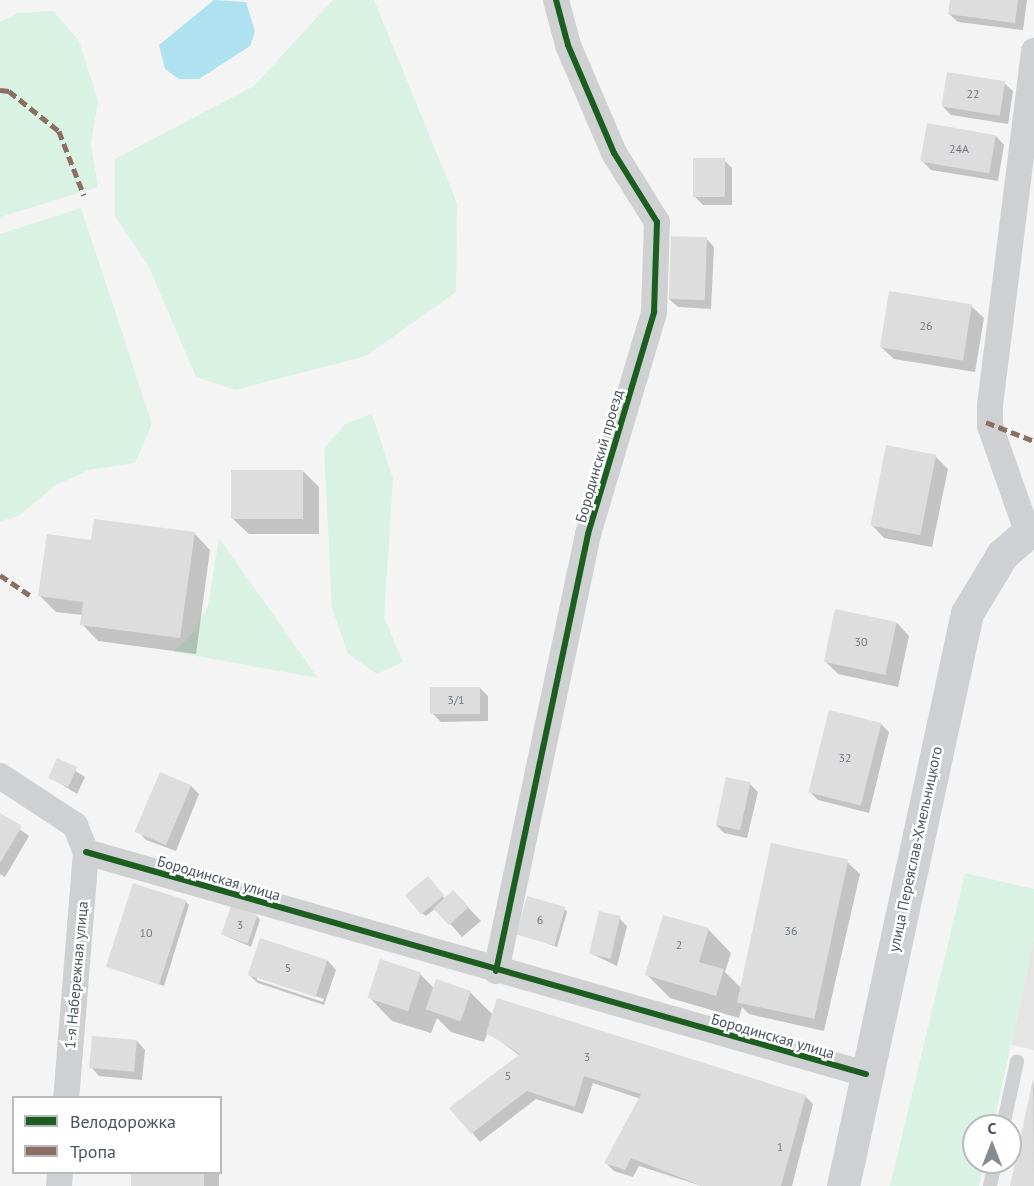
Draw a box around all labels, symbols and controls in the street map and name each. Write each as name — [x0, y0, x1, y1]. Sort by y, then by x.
house number: 22 — [966, 87, 980, 101]
house number: 24А — [949, 142, 969, 156]
house number: 26 — [919, 319, 933, 333]
street label: Бородинский проезд — [571, 387, 627, 525]
house number: 30 — [854, 635, 868, 649]
house number: 3/1 — [447, 693, 465, 707]
street label: улица Переяслав-Хмельницкого — [884, 745, 946, 953]
house number: 32 — [838, 751, 852, 765]
street label: Бородинская улица — [155, 852, 283, 904]
street label: 1-я Набережная улица — [61, 900, 91, 1050]
house number: 6 — [537, 913, 543, 927]
house number: 3 — [237, 918, 243, 932]
house number: 36 — [784, 924, 798, 938]
house number: 10 — [139, 926, 153, 940]
house number: 2 — [676, 938, 682, 952]
house number: 5 — [285, 961, 291, 975]
street label: Бородинская улица — [709, 1010, 837, 1062]
house number: 3 — [584, 1050, 590, 1064]
house number: 5 — [505, 1069, 511, 1083]
legend — [12, 1096, 222, 1174]
text: Велодорожка — [70, 1110, 176, 1133]
north arrow — [962, 1114, 1022, 1174]
text: С — [988, 1118, 996, 1138]
text: Тропа — [70, 1140, 116, 1163]
house number: 1 — [777, 1140, 783, 1154]

